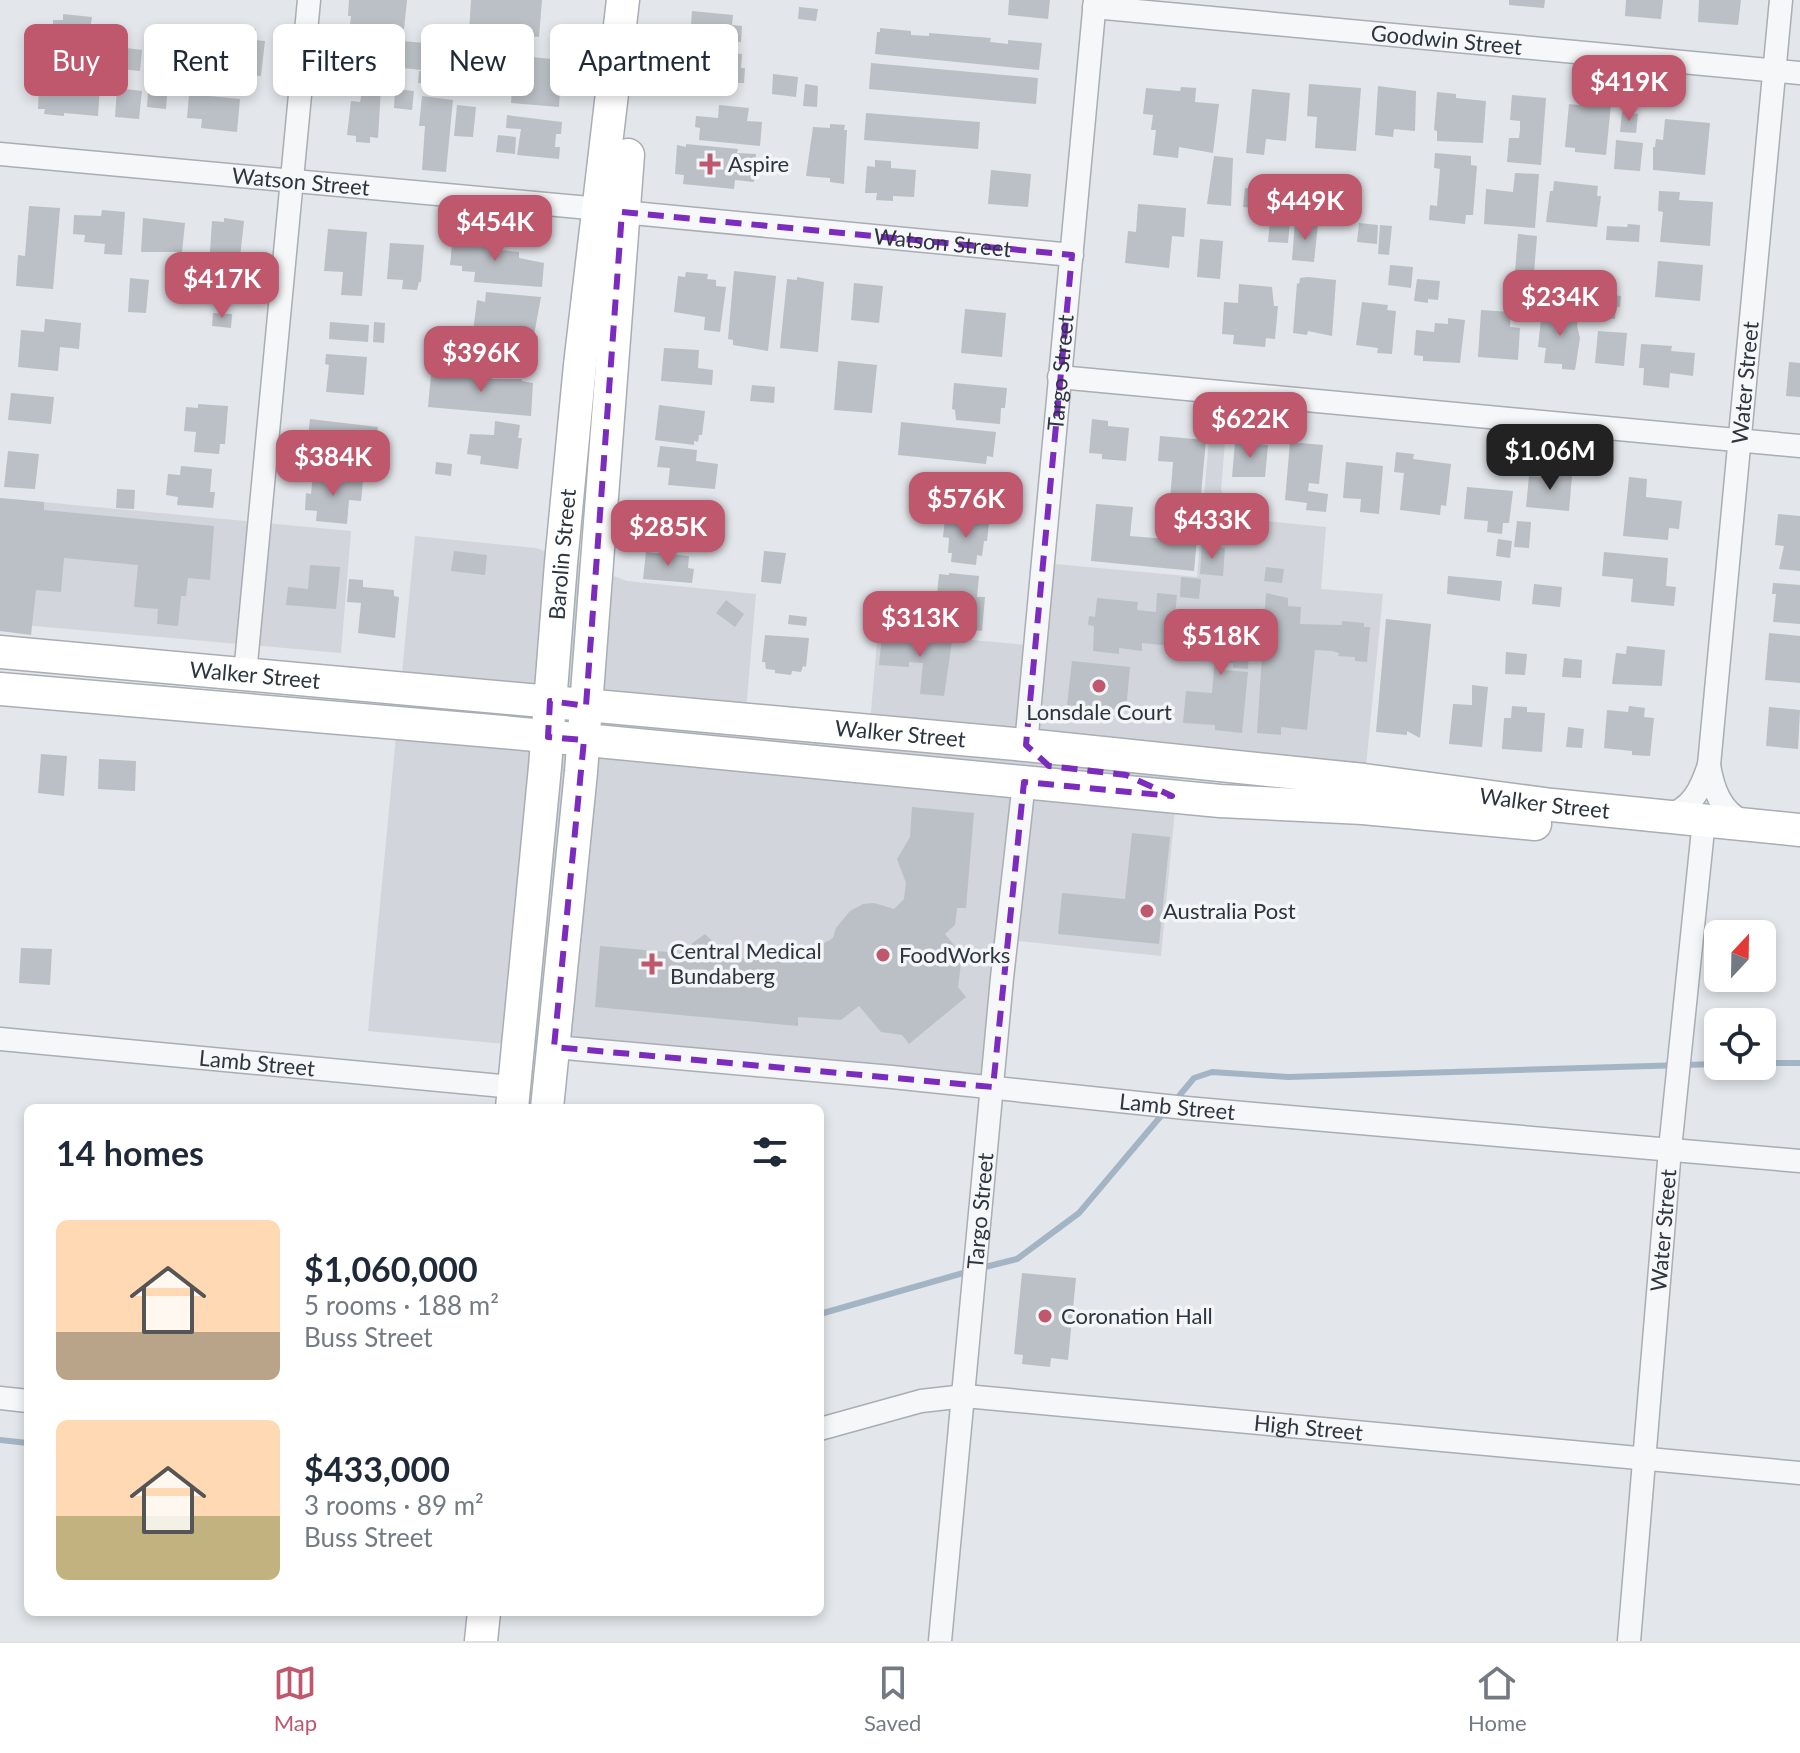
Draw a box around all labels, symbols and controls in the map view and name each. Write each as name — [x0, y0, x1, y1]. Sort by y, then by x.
street label: Goodwin Street — [1370, 19, 1523, 60]
chip: Buy — [24, 24, 128, 96]
chip: Rent — [144, 24, 257, 96]
chip: Filters — [273, 24, 405, 96]
chip: New — [421, 24, 534, 96]
chip: Apartment — [550, 24, 738, 96]
pin: $419K — [1573, 55, 1685, 123]
text: $419K — [1590, 65, 1668, 97]
place label: Aspire — [728, 150, 789, 177]
marker: Aspire — [699, 153, 721, 175]
street label: Watson Street — [231, 161, 371, 201]
pin: $449K — [1249, 174, 1361, 242]
text: $449K — [1266, 184, 1344, 216]
pin: $454K — [439, 195, 551, 263]
text: $454K — [456, 205, 534, 237]
street label: Watson Street — [873, 222, 1013, 262]
pin: $417K — [166, 252, 278, 320]
text: $417K — [183, 262, 261, 294]
pin: $234K — [1504, 270, 1616, 338]
text: $234K — [1521, 280, 1599, 312]
street label: Targo Street — [1041, 313, 1079, 432]
street label: Water Street — [1725, 320, 1764, 445]
pin: $396K — [425, 326, 537, 394]
text: $396K — [442, 336, 520, 368]
pin: $622K — [1194, 392, 1306, 460]
text: $622K — [1211, 402, 1289, 434]
pin: $1.06M — [1485, 424, 1615, 492]
pin: $384K — [277, 430, 389, 498]
text: $1.06M — [1504, 434, 1596, 466]
text: $384K — [294, 440, 372, 472]
pin: $576K — [910, 472, 1022, 540]
text: $576K — [927, 482, 1005, 514]
street label: Barolin Street — [543, 487, 581, 621]
pin: $433K — [1156, 493, 1268, 561]
pin: $285K — [612, 500, 724, 568]
text: $433K — [1173, 503, 1251, 535]
text: $285K — [629, 510, 707, 542]
pin: $313K — [864, 591, 976, 659]
text: $313K — [881, 601, 959, 633]
pin: $518K — [1165, 609, 1277, 677]
text: $518K — [1182, 619, 1260, 651]
street label: Walker Street — [189, 655, 322, 694]
marker: Lonsdale Court — [1090, 677, 1108, 695]
place label: Lonsdale Court — [1026, 698, 1172, 725]
street label: Walker Street — [834, 714, 967, 752]
street label: Walker Street — [1478, 781, 1611, 824]
place label: Australia Post — [1163, 897, 1296, 924]
marker: Australia Post — [1138, 902, 1156, 920]
north arrow — [1704, 920, 1776, 992]
map controls — [1704, 920, 1776, 1080]
place label: Central Medical Bundaberg — [670, 937, 822, 989]
place label: FoodWorks — [899, 941, 1010, 968]
marker: FoodWorks — [874, 946, 892, 964]
marker: Central Medical Bundaberg — [641, 953, 663, 975]
button: locate — [1704, 1008, 1776, 1080]
street label: Lamb Street — [198, 1044, 316, 1081]
street label: Lamb Street — [1118, 1087, 1236, 1125]
icon: filters — [748, 1130, 792, 1174]
text: 14 homes — [56, 1132, 204, 1173]
street label: Targo Street — [961, 1151, 999, 1270]
street label: Water Street — [1644, 1168, 1681, 1293]
text: $1,060,000 — [304, 1248, 478, 1289]
icon: home — [120, 1252, 216, 1348]
text: 5 rooms · 188 m² — [304, 1289, 499, 1321]
place label: Coronation Hall — [1061, 1302, 1213, 1329]
marker: Coronation Hall — [1036, 1307, 1054, 1325]
text: Buss Street — [304, 1321, 433, 1353]
street label: High Street — [1253, 1409, 1364, 1446]
text: $433,000 — [304, 1448, 450, 1489]
icon: home — [120, 1452, 216, 1548]
text: 3 rooms · 89 m² — [304, 1489, 484, 1521]
text: Buss Street — [304, 1521, 433, 1553]
tab: Map — [273, 1661, 317, 1736]
tab: Saved — [864, 1661, 921, 1736]
tab: Home — [1468, 1661, 1527, 1736]

